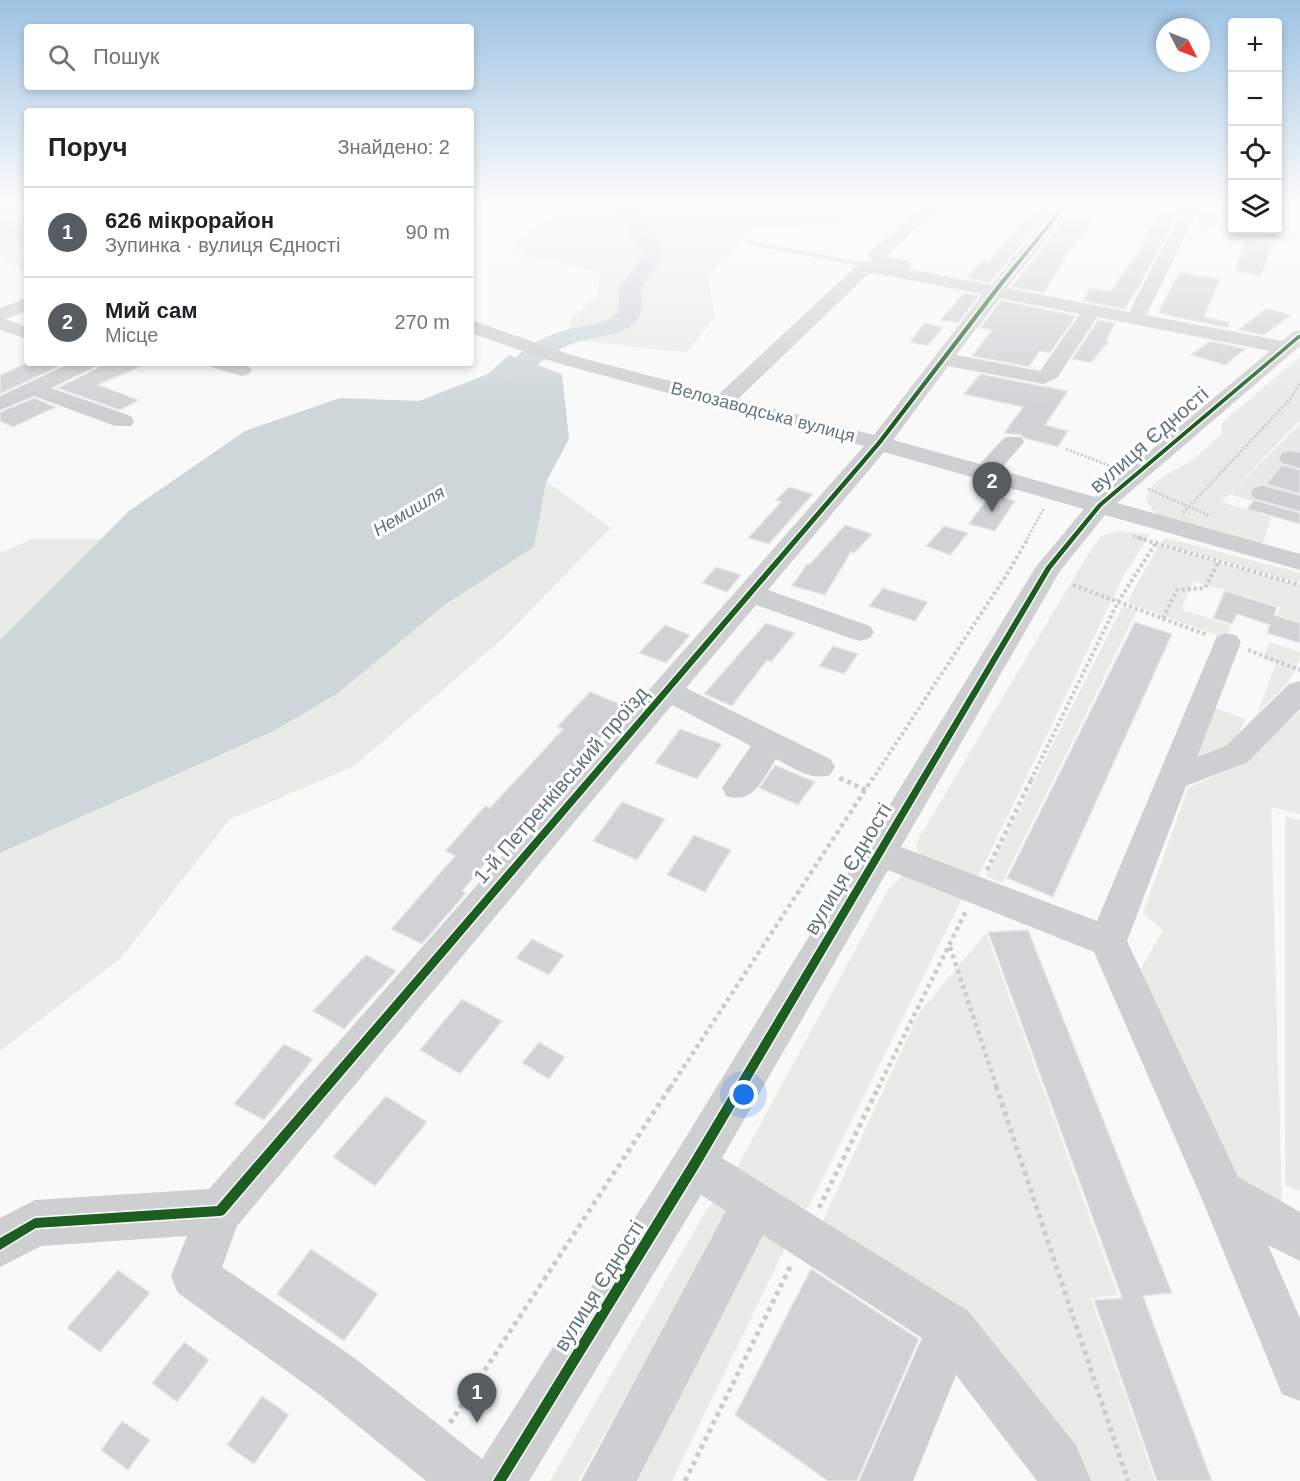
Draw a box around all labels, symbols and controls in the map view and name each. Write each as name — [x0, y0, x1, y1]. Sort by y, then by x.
north arrow — [1156, 18, 1210, 72]
map controls — [1228, 18, 1282, 234]
button: + — [1228, 18, 1282, 72]
search box — [24, 24, 474, 90]
icon: search — [45, 41, 78, 74]
text: Пошук — [93, 44, 159, 69]
button: − — [1228, 72, 1282, 126]
button: locate — [1228, 126, 1282, 180]
text: Поруч — [48, 132, 128, 162]
text: Знайдено: 2 — [337, 136, 450, 158]
button: layers — [1228, 180, 1282, 234]
text: 626 мікрорайон — [105, 208, 274, 233]
text: 1 — [62, 221, 73, 243]
text: 90 m — [406, 221, 450, 243]
text: Зупинка · вулиця Єдності — [105, 234, 340, 256]
text: Мий сам — [105, 298, 198, 323]
text: 2 — [62, 311, 73, 333]
text: 270 m — [394, 311, 450, 333]
text: Місце — [105, 324, 158, 346]
street label: Велозаводська вулиця — [669, 378, 857, 446]
street label: вулиця Єдності — [1085, 382, 1213, 497]
pin: 2 — [972, 462, 1012, 512]
water label: Немишля — [370, 482, 449, 540]
street label: 1-й Петренківський проїзд — [469, 681, 652, 888]
street label: вулиця Єдності — [799, 799, 896, 939]
your location — [729, 1080, 758, 1109]
street label: вулиця Єдності — [549, 1216, 648, 1355]
pin: 1 — [458, 1374, 496, 1423]

